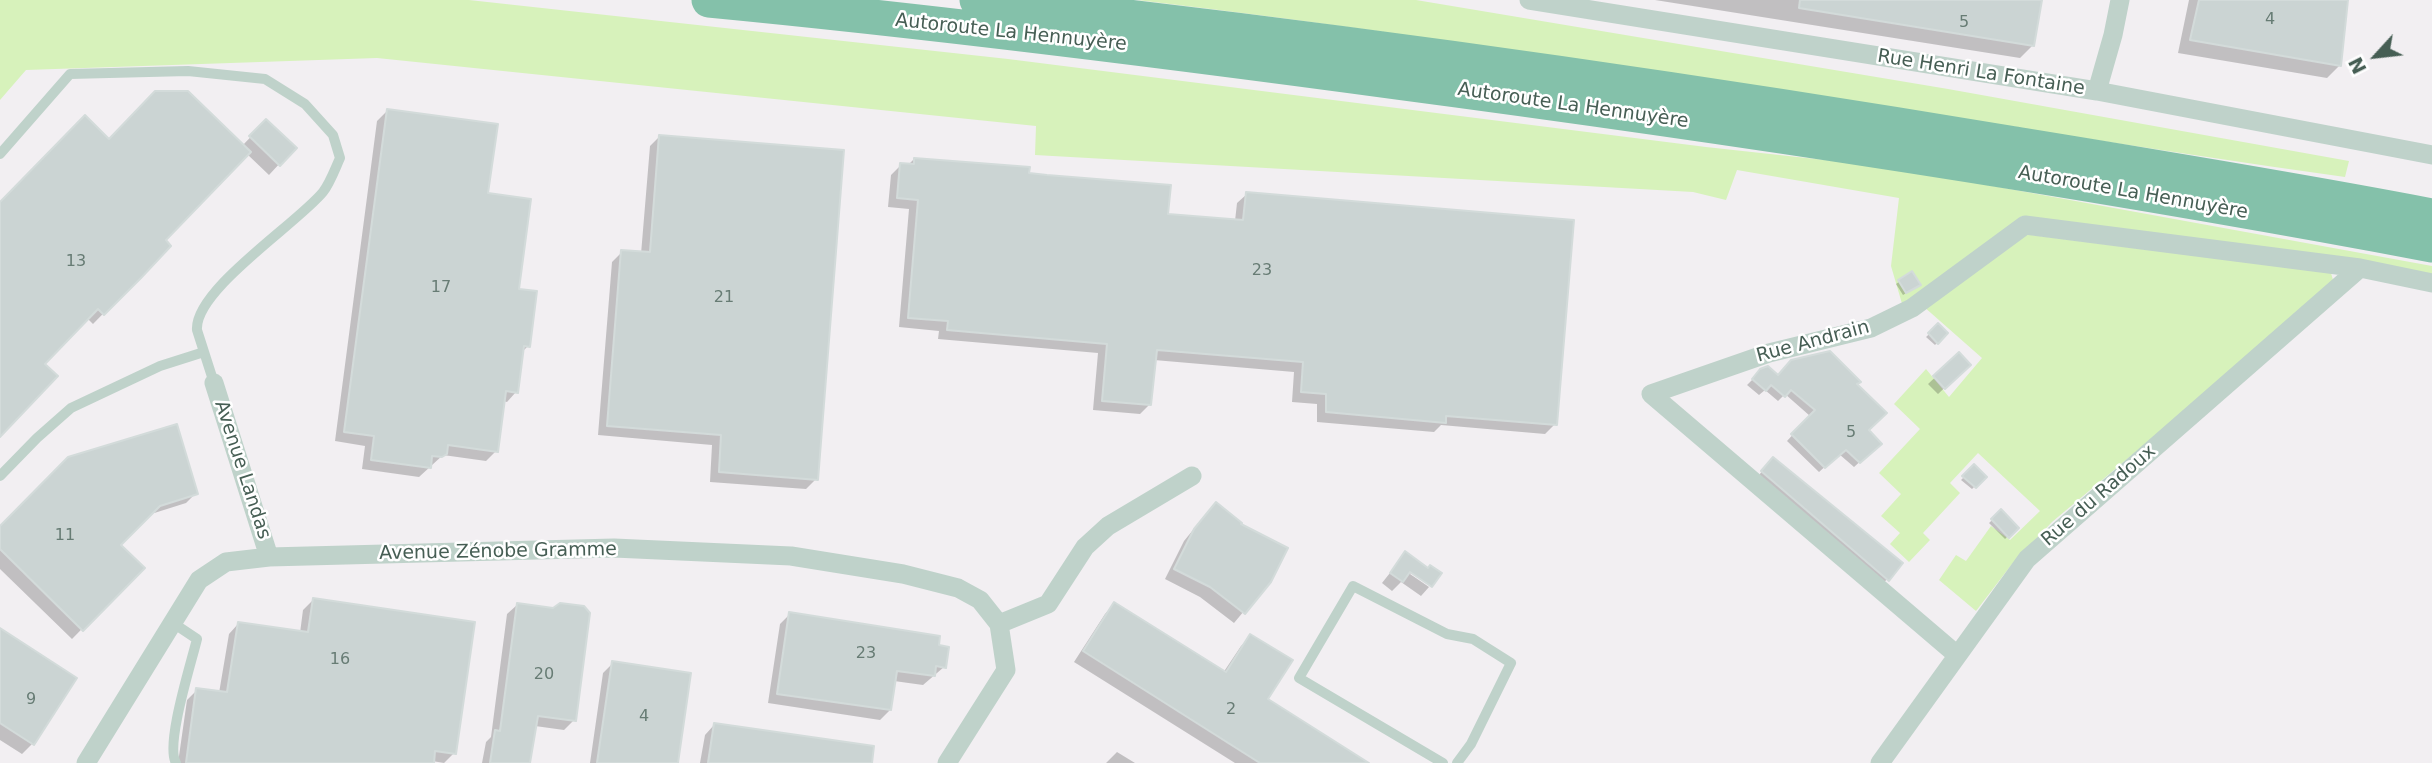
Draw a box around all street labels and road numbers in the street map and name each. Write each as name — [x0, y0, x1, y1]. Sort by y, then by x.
street label: Autoroute La Hennuyère — [894, 9, 1128, 57]
street label: Rue Henri La Fontaine — [1876, 45, 2086, 101]
street label: Autoroute La Hennuyère — [1456, 79, 1690, 133]
street label: Autoroute La Hennuyère — [2016, 162, 2250, 224]
street label: Rue Andrain — [1754, 316, 1872, 368]
street label: Avenue Landas — [209, 398, 275, 542]
street label: Rue du Radoux — [2037, 440, 2161, 552]
street label: Avenue Zénobe Gramme — [379, 539, 617, 565]

